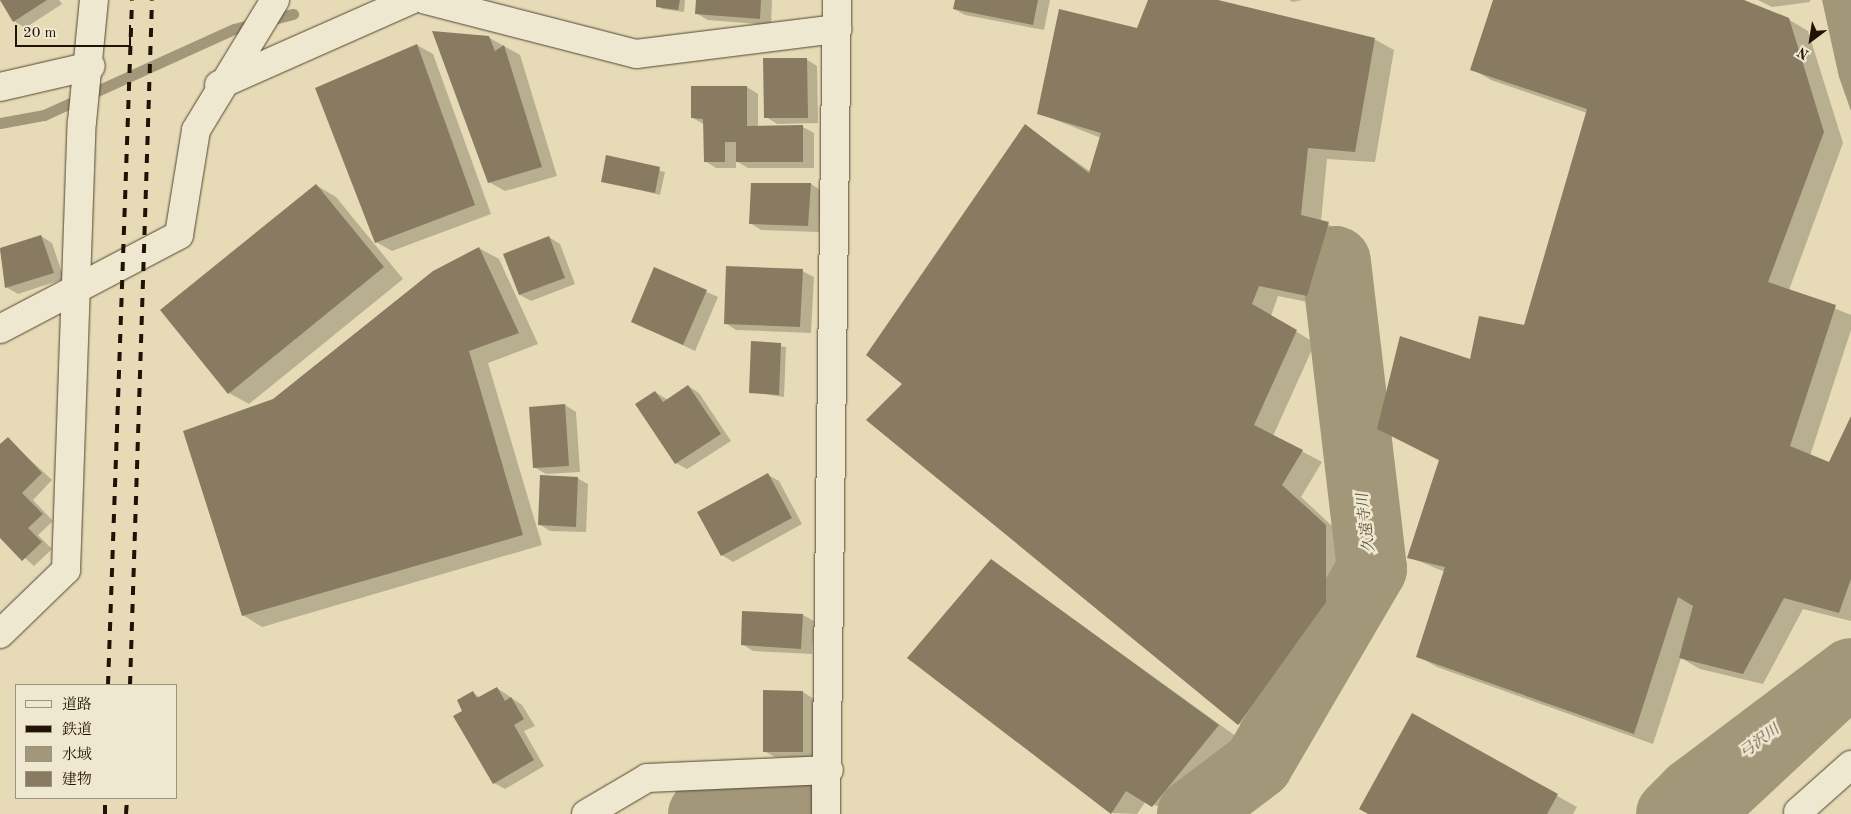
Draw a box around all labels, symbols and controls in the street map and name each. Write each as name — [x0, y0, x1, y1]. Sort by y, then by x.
scale bar — [18, 15, 134, 47]
north arrow — [1786, 15, 1836, 65]
text: 20 m — [23, 26, 57, 41]
text: N — [1795, 44, 1811, 62]
water label: 久遠寺川 — [1354, 492, 1380, 554]
legend — [15, 684, 178, 799]
text: 道路 — [62, 698, 92, 713]
water label: 弓沢川 — [1737, 721, 1783, 763]
text: 鉄道 — [62, 723, 92, 738]
text: 水域 — [62, 748, 92, 763]
text: 建物 — [62, 773, 92, 788]

